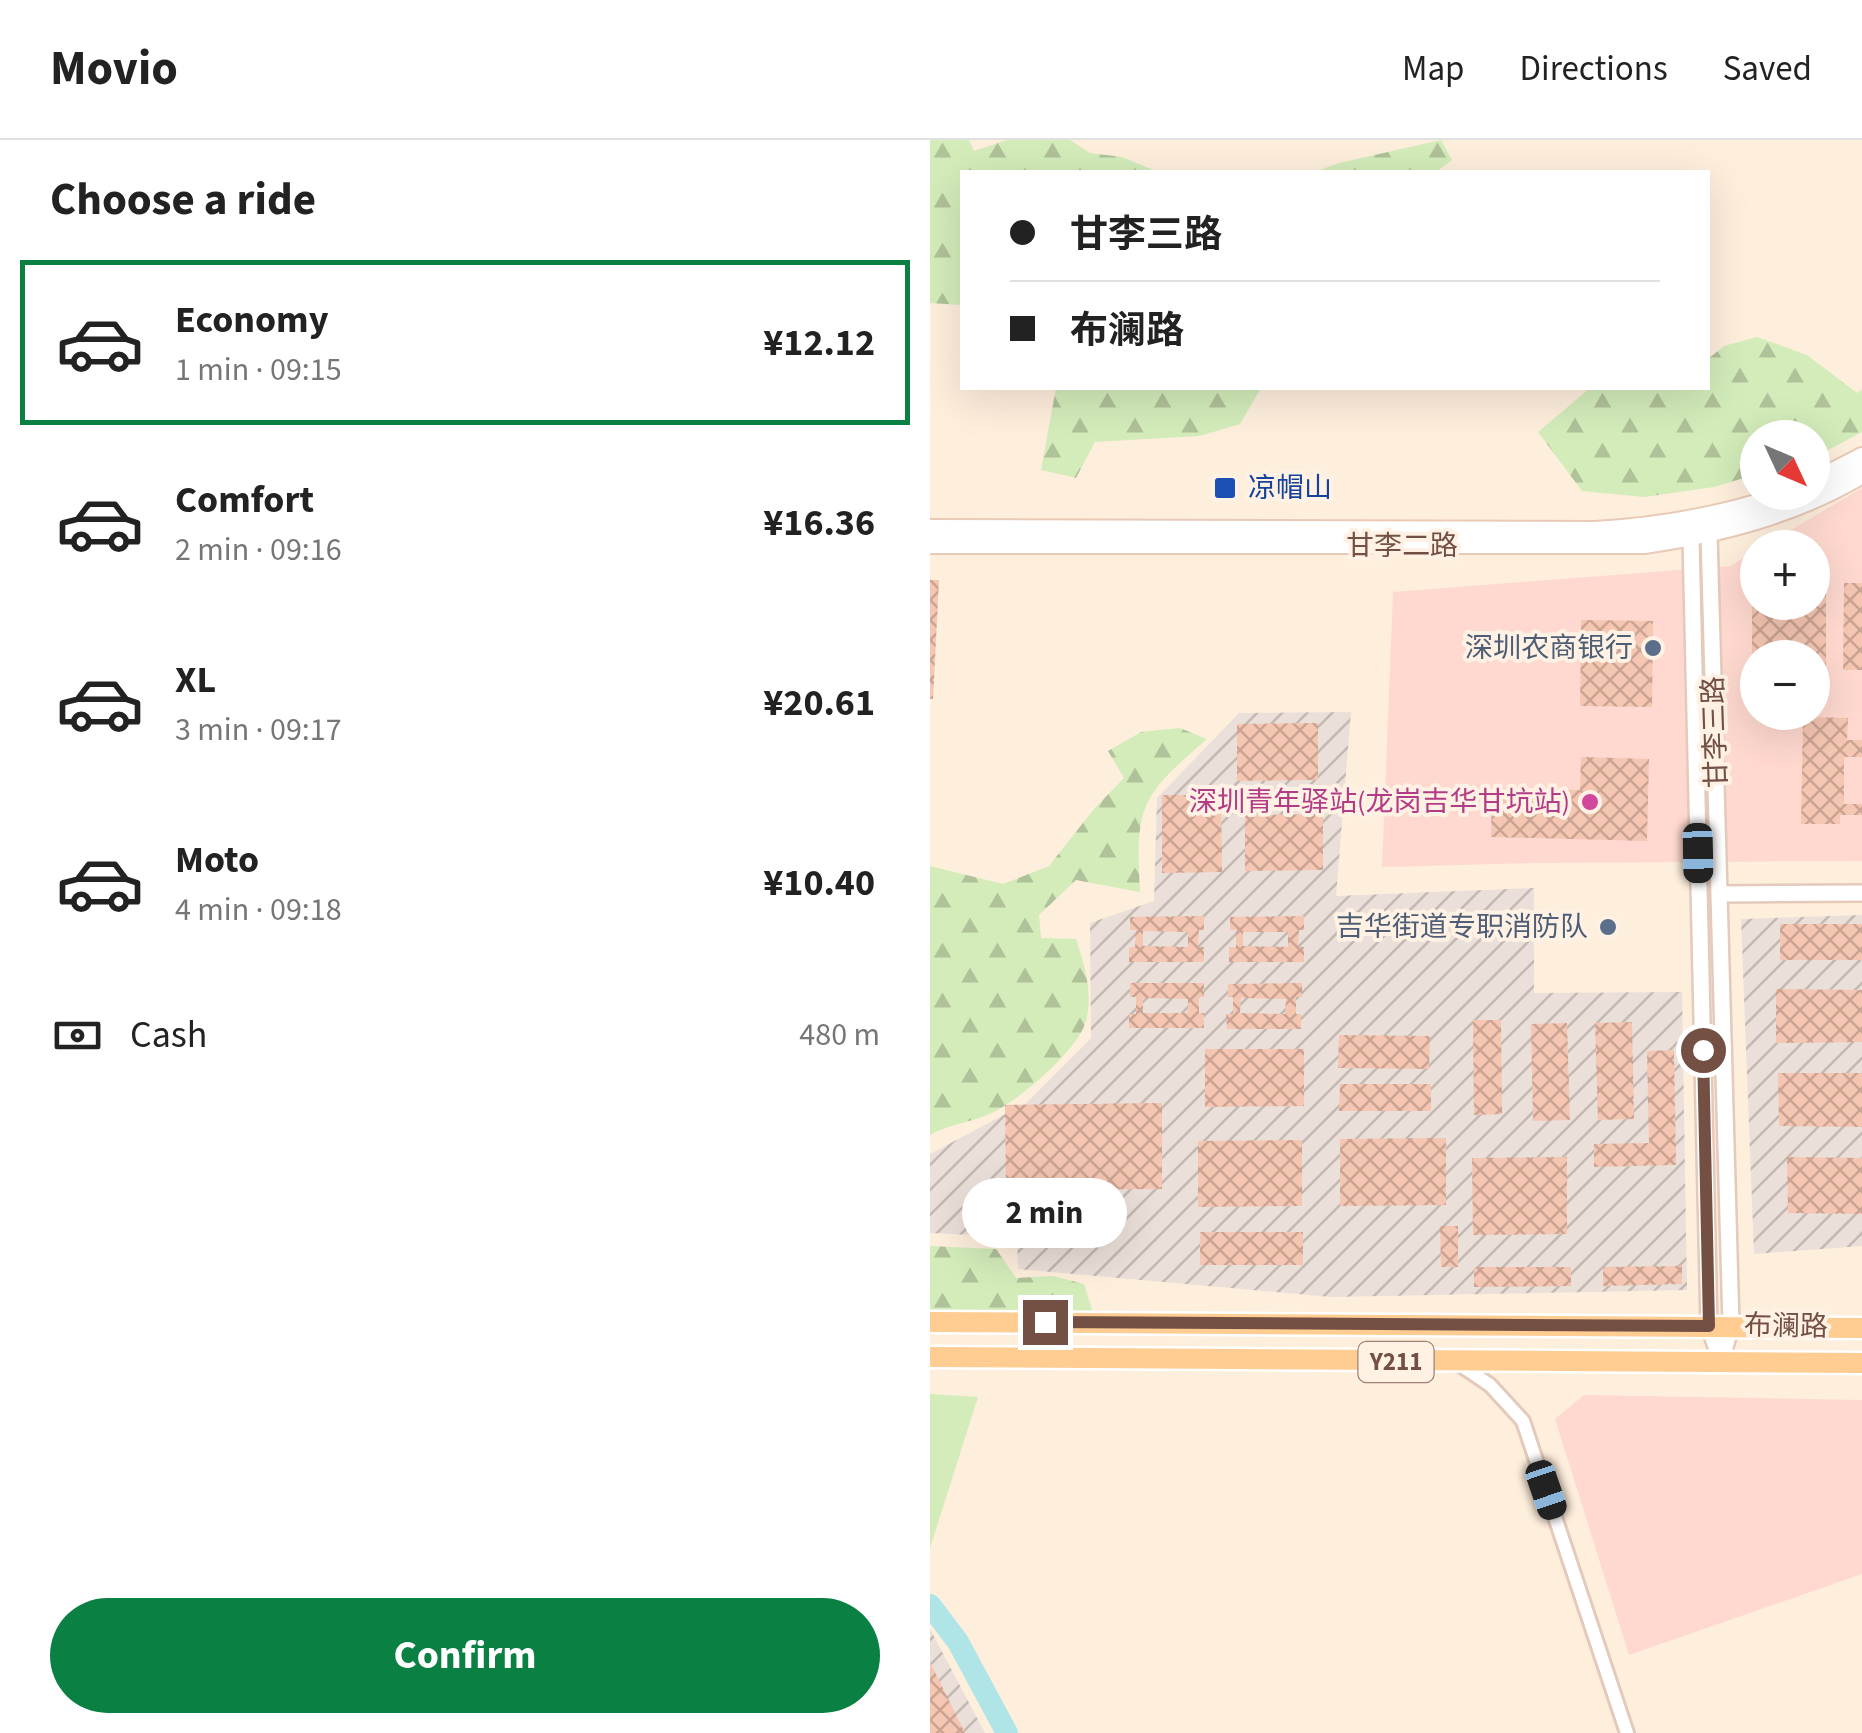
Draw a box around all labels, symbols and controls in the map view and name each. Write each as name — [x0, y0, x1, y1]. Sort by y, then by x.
text: Movio — [50, 35, 178, 103]
text: Map — [1402, 44, 1465, 94]
text: Directions — [1520, 44, 1668, 94]
text: Saved — [1723, 44, 1812, 94]
text: Choose a ride — [50, 168, 316, 232]
text: 甘李三路 — [1070, 208, 1222, 262]
text: Economy — [175, 293, 328, 347]
icon: car — [55, 298, 145, 388]
text: 布澜路 — [1070, 304, 1184, 358]
text: ¥12.12 — [763, 316, 875, 370]
text: 1 min · 09:15 — [175, 347, 342, 393]
north arrow — [1740, 420, 1830, 510]
map controls — [1740, 420, 1830, 730]
place label: 凉帽山 — [1248, 468, 1332, 508]
text: Comfort — [175, 473, 314, 527]
marker: 凉帽山 — [1212, 475, 1238, 501]
icon: car — [55, 478, 145, 568]
text: ¥16.36 — [763, 496, 875, 550]
street label: 甘李二路 — [1346, 526, 1458, 566]
text: 2 min · 09:16 — [175, 527, 342, 573]
button: + — [1740, 530, 1830, 620]
place label: 深圳农商银行 — [1465, 628, 1633, 668]
marker: 深圳农商银行 — [1642, 637, 1664, 659]
button: − — [1740, 640, 1830, 730]
text: XL — [175, 653, 216, 707]
icon: car — [55, 658, 145, 748]
street label: 甘李三路 — [1693, 675, 1737, 789]
text: ¥20.61 — [763, 676, 875, 730]
text: 3 min · 09:17 — [175, 707, 342, 753]
place label: 深圳青年驿站(龙岗吉华甘坑站) — [1189, 782, 1570, 822]
marker: 深圳青年驿站(龙岗吉华甘坑站) — [1579, 791, 1601, 813]
car — [1682, 823, 1714, 883]
text: Moto — [175, 833, 259, 887]
icon: car — [55, 838, 145, 928]
text: ¥10.40 — [763, 856, 875, 910]
text: 4 min · 09:18 — [175, 887, 342, 933]
place label: 吉华街道专职消防队 — [1336, 907, 1588, 947]
marker: 吉华街道专职消防队 — [1597, 916, 1619, 938]
icon: cash — [50, 1008, 105, 1063]
text: Cash — [130, 1008, 207, 1062]
text: 480 m — [799, 1012, 880, 1058]
route start — [1681, 1028, 1726, 1073]
callout: 2 min — [962, 1177, 1128, 1247]
text: 2 min — [1006, 1190, 1083, 1236]
route end — [1023, 1300, 1068, 1345]
street label: 布澜路 — [1744, 1305, 1828, 1347]
road number: Y211 — [1358, 1342, 1434, 1382]
car — [1522, 1457, 1570, 1523]
button: Confirm — [50, 1598, 880, 1713]

